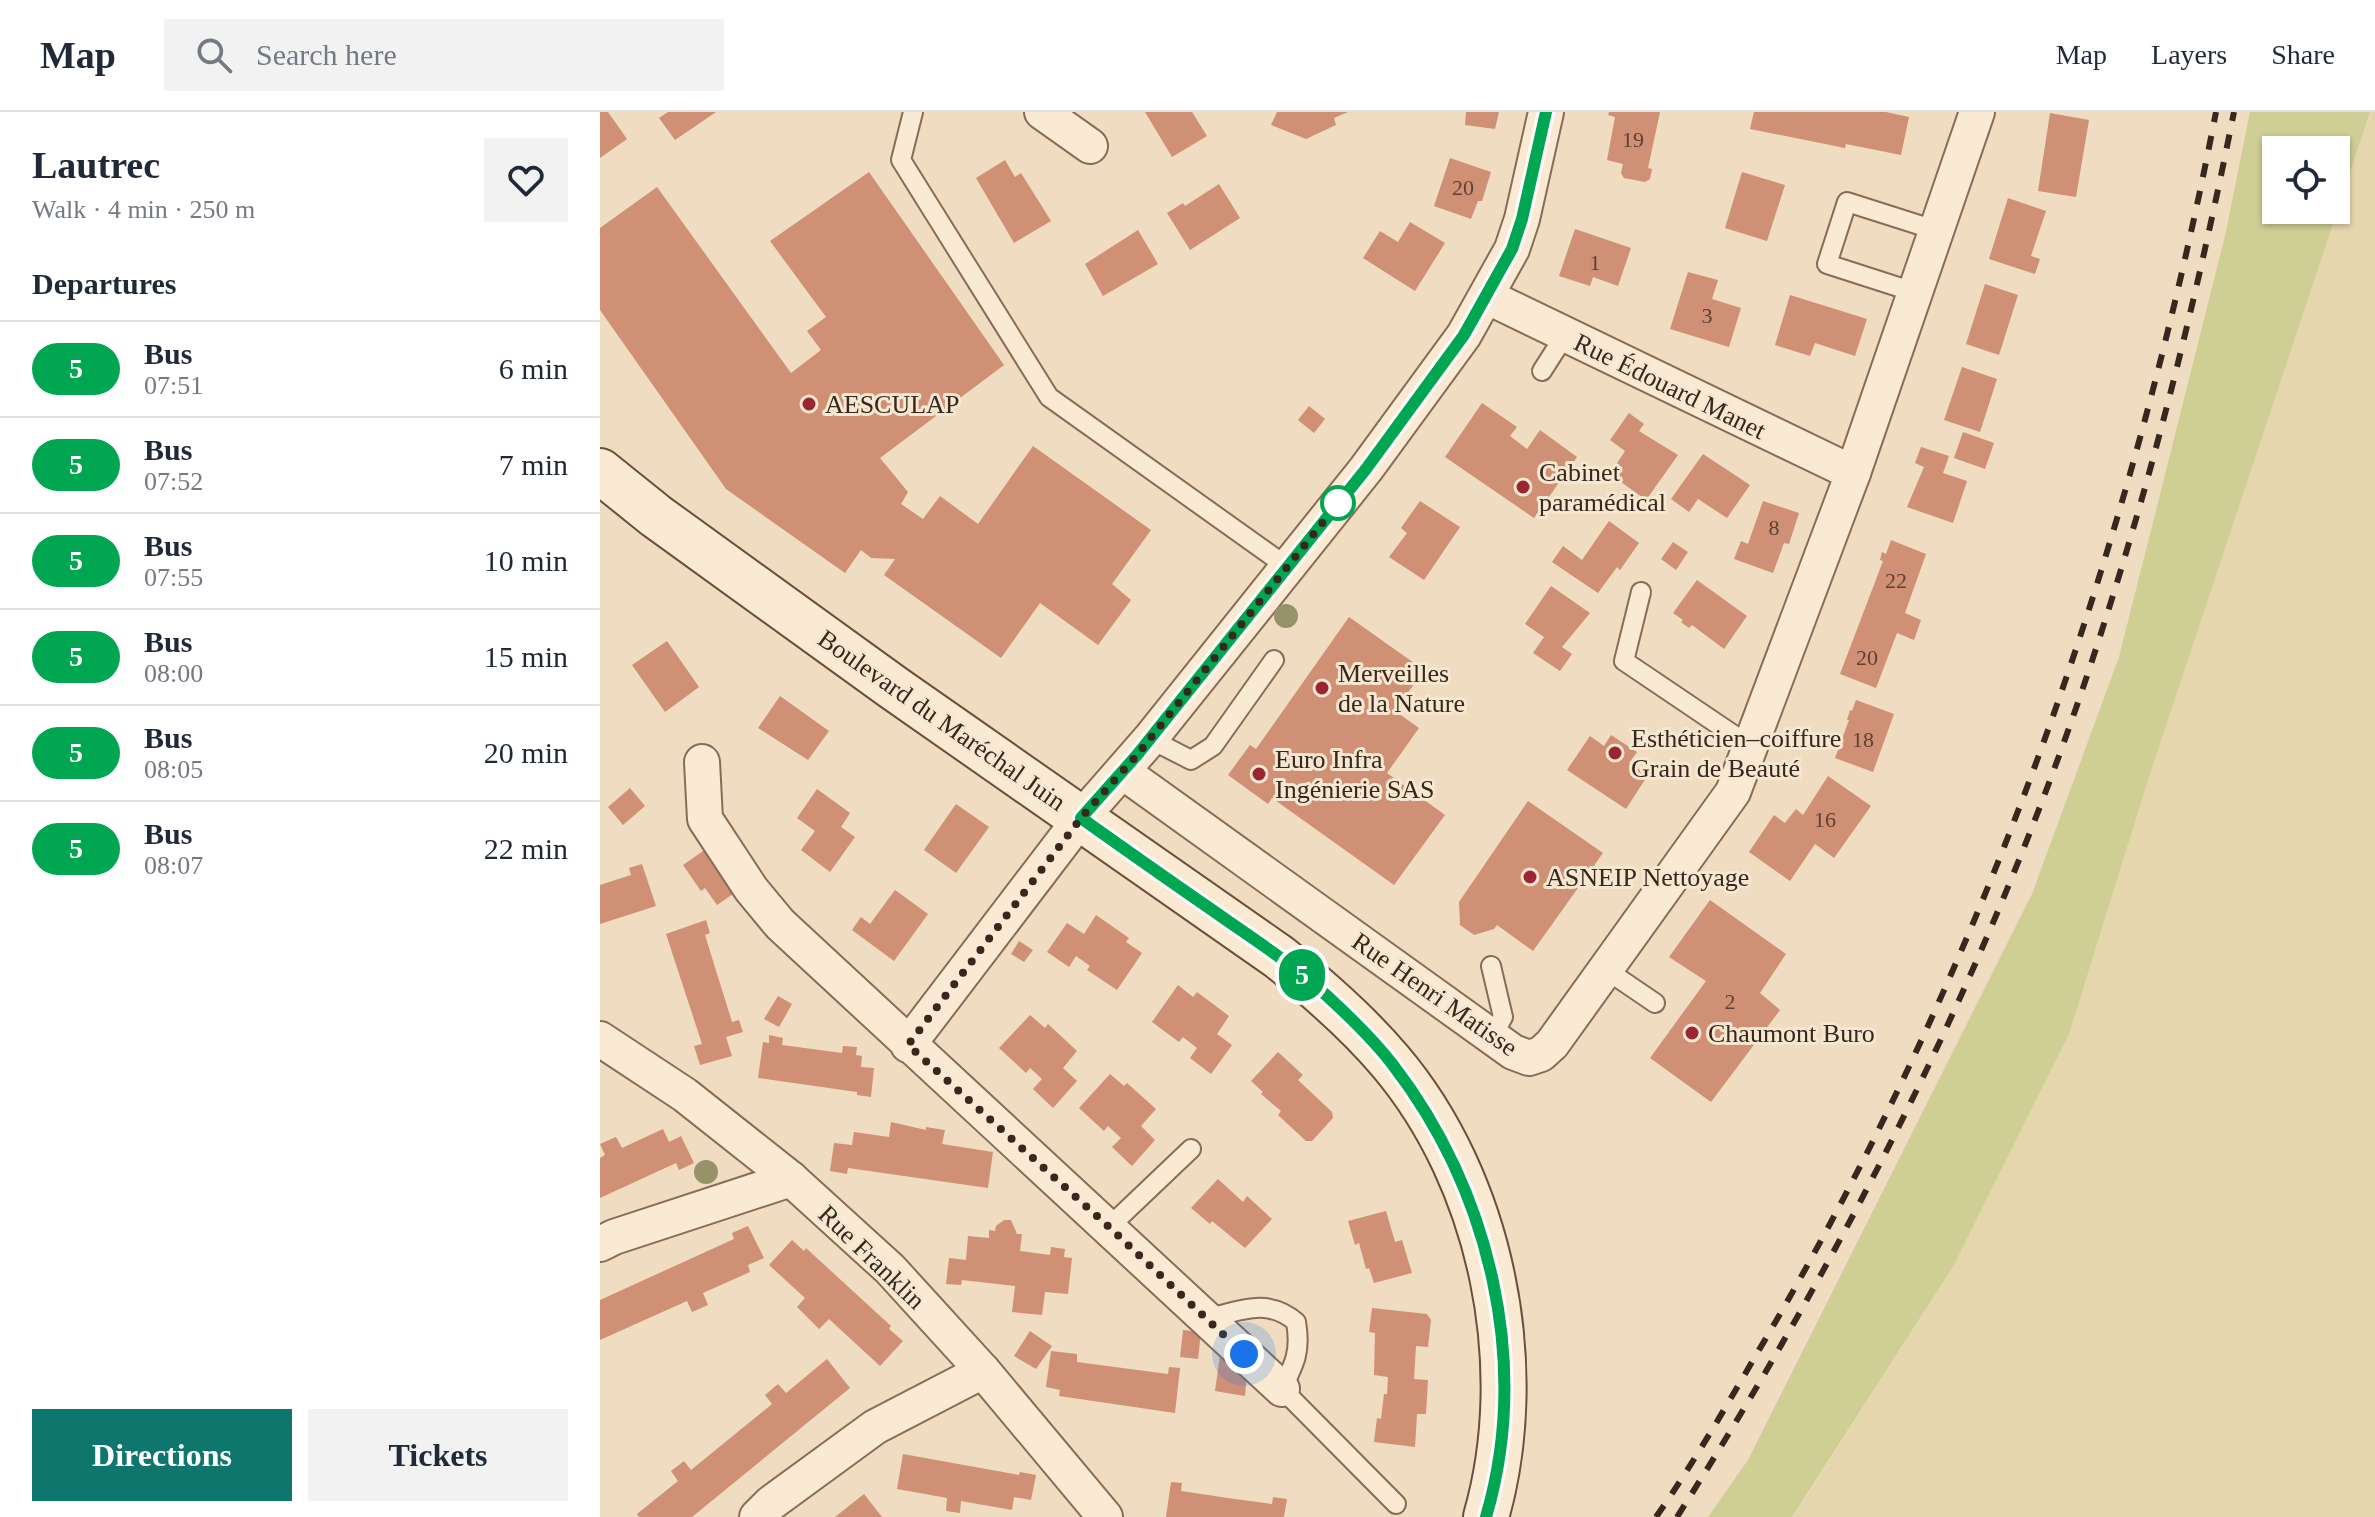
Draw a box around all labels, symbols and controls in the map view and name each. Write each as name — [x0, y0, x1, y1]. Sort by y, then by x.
search box — [164, 19, 724, 91]
icon: search — [192, 33, 236, 77]
text: Map — [40, 34, 116, 76]
text: Search here — [256, 38, 397, 71]
text: Map — [2056, 39, 2107, 70]
text: Layers — [2151, 39, 2227, 70]
text: Share — [2271, 39, 2335, 70]
house number: 19 — [1622, 127, 1644, 152]
map controls — [2262, 136, 2350, 224]
button: locate — [2262, 136, 2350, 224]
button: heart — [484, 138, 568, 222]
text: Lautrec — [32, 144, 160, 186]
house number: 20 — [1452, 175, 1474, 200]
text: Walk · 4 min · 250 m — [32, 195, 255, 224]
house number: 1 — [1590, 250, 1601, 275]
text: Departures — [32, 267, 176, 300]
house number: 3 — [1702, 303, 1713, 328]
street label: Rue Édouard Manet — [1569, 328, 1771, 446]
text: Bus — [144, 337, 192, 370]
text: 6 min — [499, 352, 568, 385]
text: 5 — [69, 353, 83, 384]
text: 07:51 — [144, 371, 203, 400]
place label: AESCULAP — [825, 390, 959, 419]
marker: AESCULAP — [800, 395, 818, 413]
text: Bus — [144, 433, 192, 466]
text: 7 min — [499, 448, 568, 481]
text: 5 — [69, 449, 83, 480]
place label: Cabinet paramédical — [1539, 458, 1666, 517]
text: 07:52 — [144, 467, 203, 496]
marker: Cabinet paramédical — [1514, 478, 1532, 496]
unlabelled marker — [1321, 486, 1355, 520]
house number: 8 — [1769, 515, 1780, 540]
text: Bus — [144, 529, 192, 562]
text: 10 min — [484, 544, 568, 577]
text: 5 — [69, 545, 83, 576]
text: 07:55 — [144, 563, 203, 592]
house number: 22 — [1885, 568, 1907, 593]
street label: Boulevard du Maréchal Juin — [812, 624, 1071, 817]
text: Bus — [144, 625, 192, 658]
text: 15 min — [484, 640, 568, 673]
text: 5 — [69, 641, 83, 672]
house number: 20 — [1856, 645, 1878, 670]
text: 08:00 — [144, 659, 203, 688]
place label: Merveilles de la Nature — [1338, 659, 1465, 718]
marker: Merveilles de la Nature — [1313, 679, 1331, 697]
text: Bus — [144, 721, 192, 754]
place label: Esthéticien–coiffure Grain de Beauté — [1631, 724, 1841, 783]
house number: 18 — [1852, 727, 1874, 752]
text: 20 min — [484, 736, 568, 769]
text: 5 — [69, 737, 83, 768]
marker: Esthéticien–coiffure Grain de Beauté — [1606, 744, 1624, 762]
place label: Euro Infra Ingénierie SAS — [1275, 745, 1435, 804]
text: 08:05 — [144, 755, 203, 784]
marker: Euro Infra Ingénierie SAS — [1250, 765, 1268, 783]
house number: 16 — [1814, 807, 1836, 832]
text: Bus — [144, 817, 192, 850]
text: 22 min — [484, 832, 568, 865]
text: 5 — [69, 833, 83, 864]
text: 08:07 — [144, 851, 203, 880]
place label: ASNEIP Nettoyage — [1546, 863, 1749, 892]
marker: ASNEIP Nettoyage — [1521, 868, 1539, 886]
street label: Rue Henri Matisse — [1347, 927, 1523, 1062]
line badge: 5 — [1276, 949, 1328, 1001]
text: 5 — [1295, 959, 1309, 990]
house number: 2 — [1725, 989, 1736, 1014]
place label: Chaumont Buro — [1708, 1019, 1875, 1048]
marker: Chaumont Buro — [1683, 1024, 1701, 1042]
street label: Rue Franklin — [812, 1200, 931, 1315]
your location — [1224, 1334, 1264, 1374]
button: Directions — [32, 1409, 292, 1501]
button: Tickets — [308, 1409, 568, 1501]

